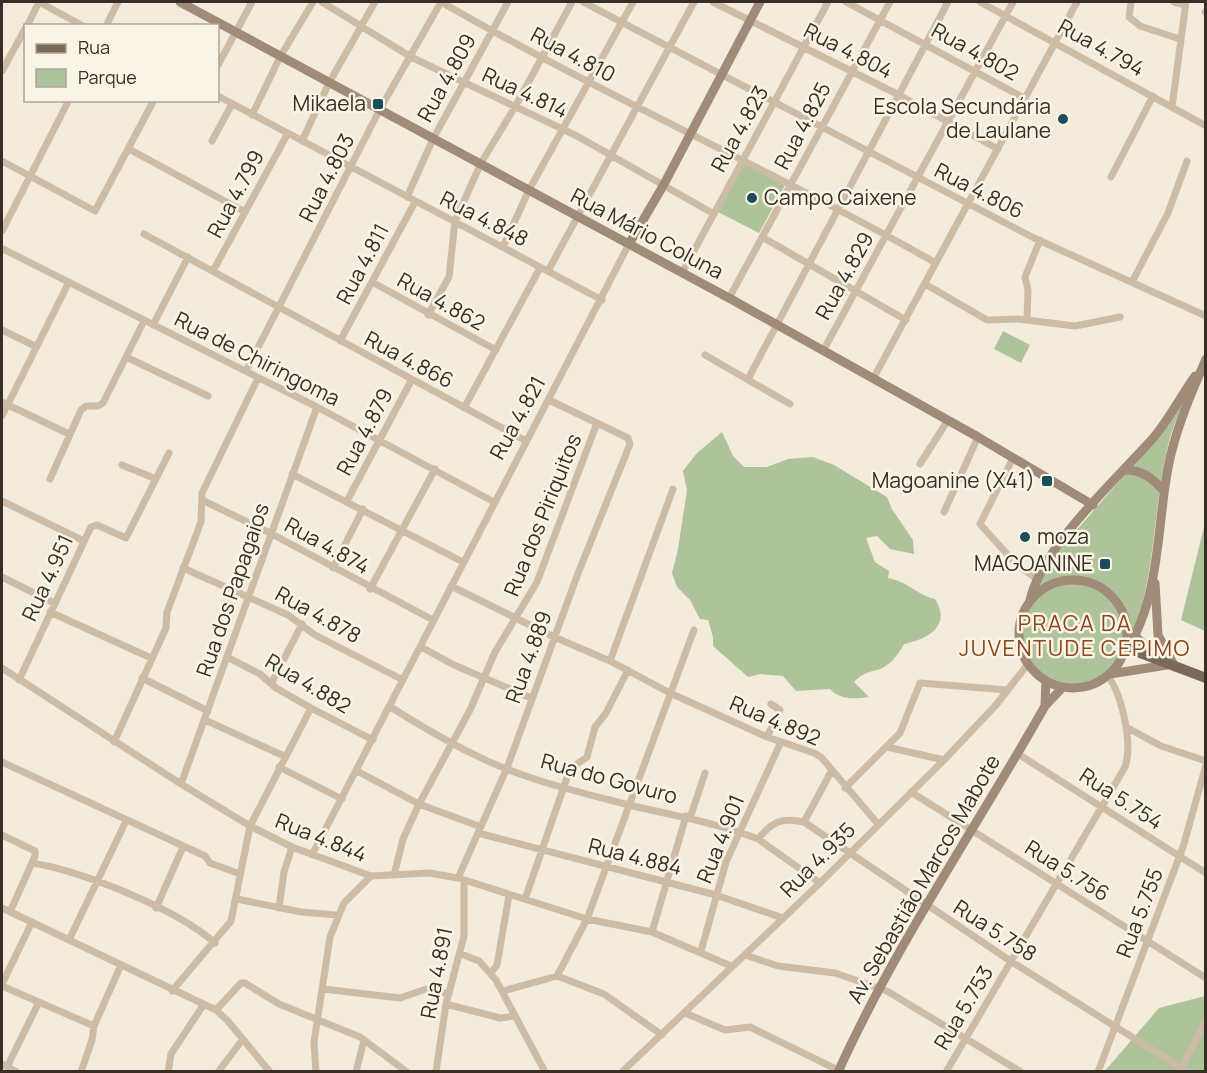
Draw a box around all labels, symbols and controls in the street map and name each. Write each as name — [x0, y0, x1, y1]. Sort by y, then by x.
street label: Rua 4.794 — [1053, 12, 1150, 82]
street label: Rua 4.804 — [799, 16, 898, 84]
street label: Rua 4.802 — [927, 16, 1024, 87]
street label: Rua 4.810 — [526, 20, 621, 88]
legend — [24, 24, 219, 102]
street label: Rua 4.809 — [410, 28, 482, 127]
text: Rua — [78, 35, 110, 59]
street label: Rua 4.814 — [478, 60, 573, 124]
text: Parque — [78, 65, 137, 89]
street label: Rua 4.825 — [767, 77, 837, 174]
street label: Rua 4.823 — [704, 80, 774, 177]
place label: Mikaela — [293, 89, 366, 117]
place label: Escola Secundária de Laulane — [874, 92, 1051, 144]
marker: Mikaela — [371, 97, 385, 111]
marker: Escola Secundária de Laulane — [1056, 112, 1070, 126]
street label: Rua 4.803 — [292, 129, 360, 226]
street label: Rua 4.799 — [200, 145, 270, 242]
street label: Rua 4.806 — [930, 156, 1029, 225]
street label: Rua Mário Coluna — [566, 181, 729, 285]
place label: Campo Caixene — [764, 183, 916, 211]
street label: Rua 4.848 — [435, 184, 533, 252]
marker: Campo Caixene — [745, 191, 759, 205]
street label: Rua 4.811 — [329, 218, 395, 309]
street label: Rua 4.829 — [809, 227, 880, 324]
street label: Rua 4.862 — [393, 266, 490, 337]
street label: Rua de Chiringoma — [170, 304, 345, 412]
street label: Rua 4.866 — [360, 324, 459, 394]
street label: Rua 4.821 — [483, 371, 551, 464]
street label: Rua 4.879 — [330, 383, 399, 480]
street label: Rua dos Piriquitos — [497, 429, 587, 600]
place label: Magoanine (X41) — [872, 466, 1035, 494]
marker: Magoanine (X41) — [1040, 474, 1054, 488]
street label: Rua dos Papagaios — [189, 499, 275, 680]
street label: Rua 4.874 — [280, 510, 375, 580]
place label: moza — [1037, 522, 1089, 550]
street label: Rua 4.951 — [15, 530, 79, 625]
marker: moza — [1018, 530, 1032, 544]
place label: MAGOANINE — [974, 549, 1093, 577]
marker: MAGOANINE — [1098, 557, 1112, 571]
street label: Rua 4.878 — [271, 579, 366, 649]
street label: Rua 4.889 — [498, 607, 558, 707]
district label: PRACA DA JUVENTUDE CEPIMO — [959, 608, 1191, 663]
street label: Rua 4.882 — [260, 647, 357, 720]
street label: Rua 4.892 — [726, 688, 825, 752]
street label: Rua do Govuro — [538, 746, 681, 810]
street label: Av. Sebastião Marcos Mabote — [840, 749, 1006, 1008]
street label: Rua 5.754 — [1074, 761, 1169, 836]
street label: Rua 4.901 — [690, 790, 750, 887]
street label: Rua 4.844 — [272, 806, 371, 868]
street label: Rua 4.935 — [774, 816, 861, 903]
street label: Rua 4.884 — [585, 831, 685, 881]
street label: Rua 5.756 — [1020, 833, 1115, 907]
street label: Rua 5.755 — [1109, 864, 1169, 961]
street label: Rua 5.758 — [949, 893, 1043, 967]
street label: Rua 4.891 — [413, 925, 459, 1021]
street label: Rua 5.753 — [927, 960, 999, 1055]

